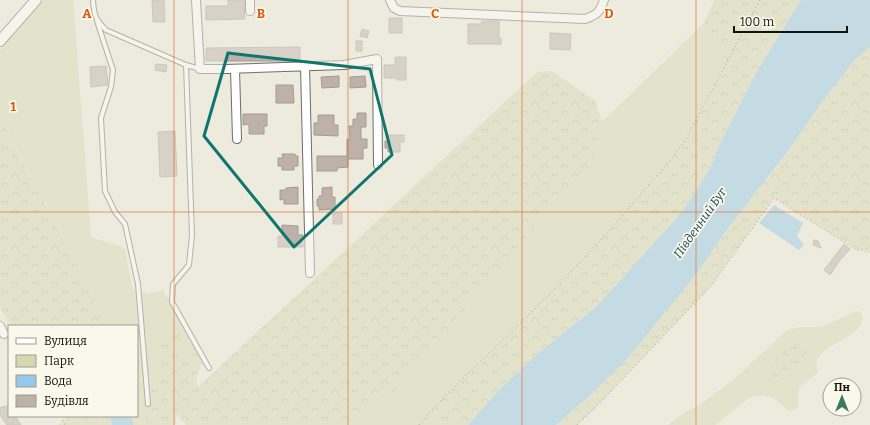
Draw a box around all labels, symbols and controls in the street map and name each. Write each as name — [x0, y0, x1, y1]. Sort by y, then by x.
text: A — [82, 6, 92, 21]
text: B — [257, 6, 265, 21]
text: C — [431, 6, 439, 21]
text: D — [604, 6, 614, 21]
scale bar — [734, 8, 847, 34]
text: 100 m — [740, 15, 775, 29]
text: 1 — [10, 99, 16, 114]
water label: Південний Буг — [671, 185, 730, 261]
legend — [8, 325, 138, 417]
text: Вулиця — [44, 334, 87, 348]
text: Парк — [44, 354, 74, 368]
text: Вода — [44, 374, 73, 388]
north arrow — [822, 377, 862, 417]
text: Пн — [834, 381, 851, 394]
text: Будівля — [44, 394, 89, 408]

